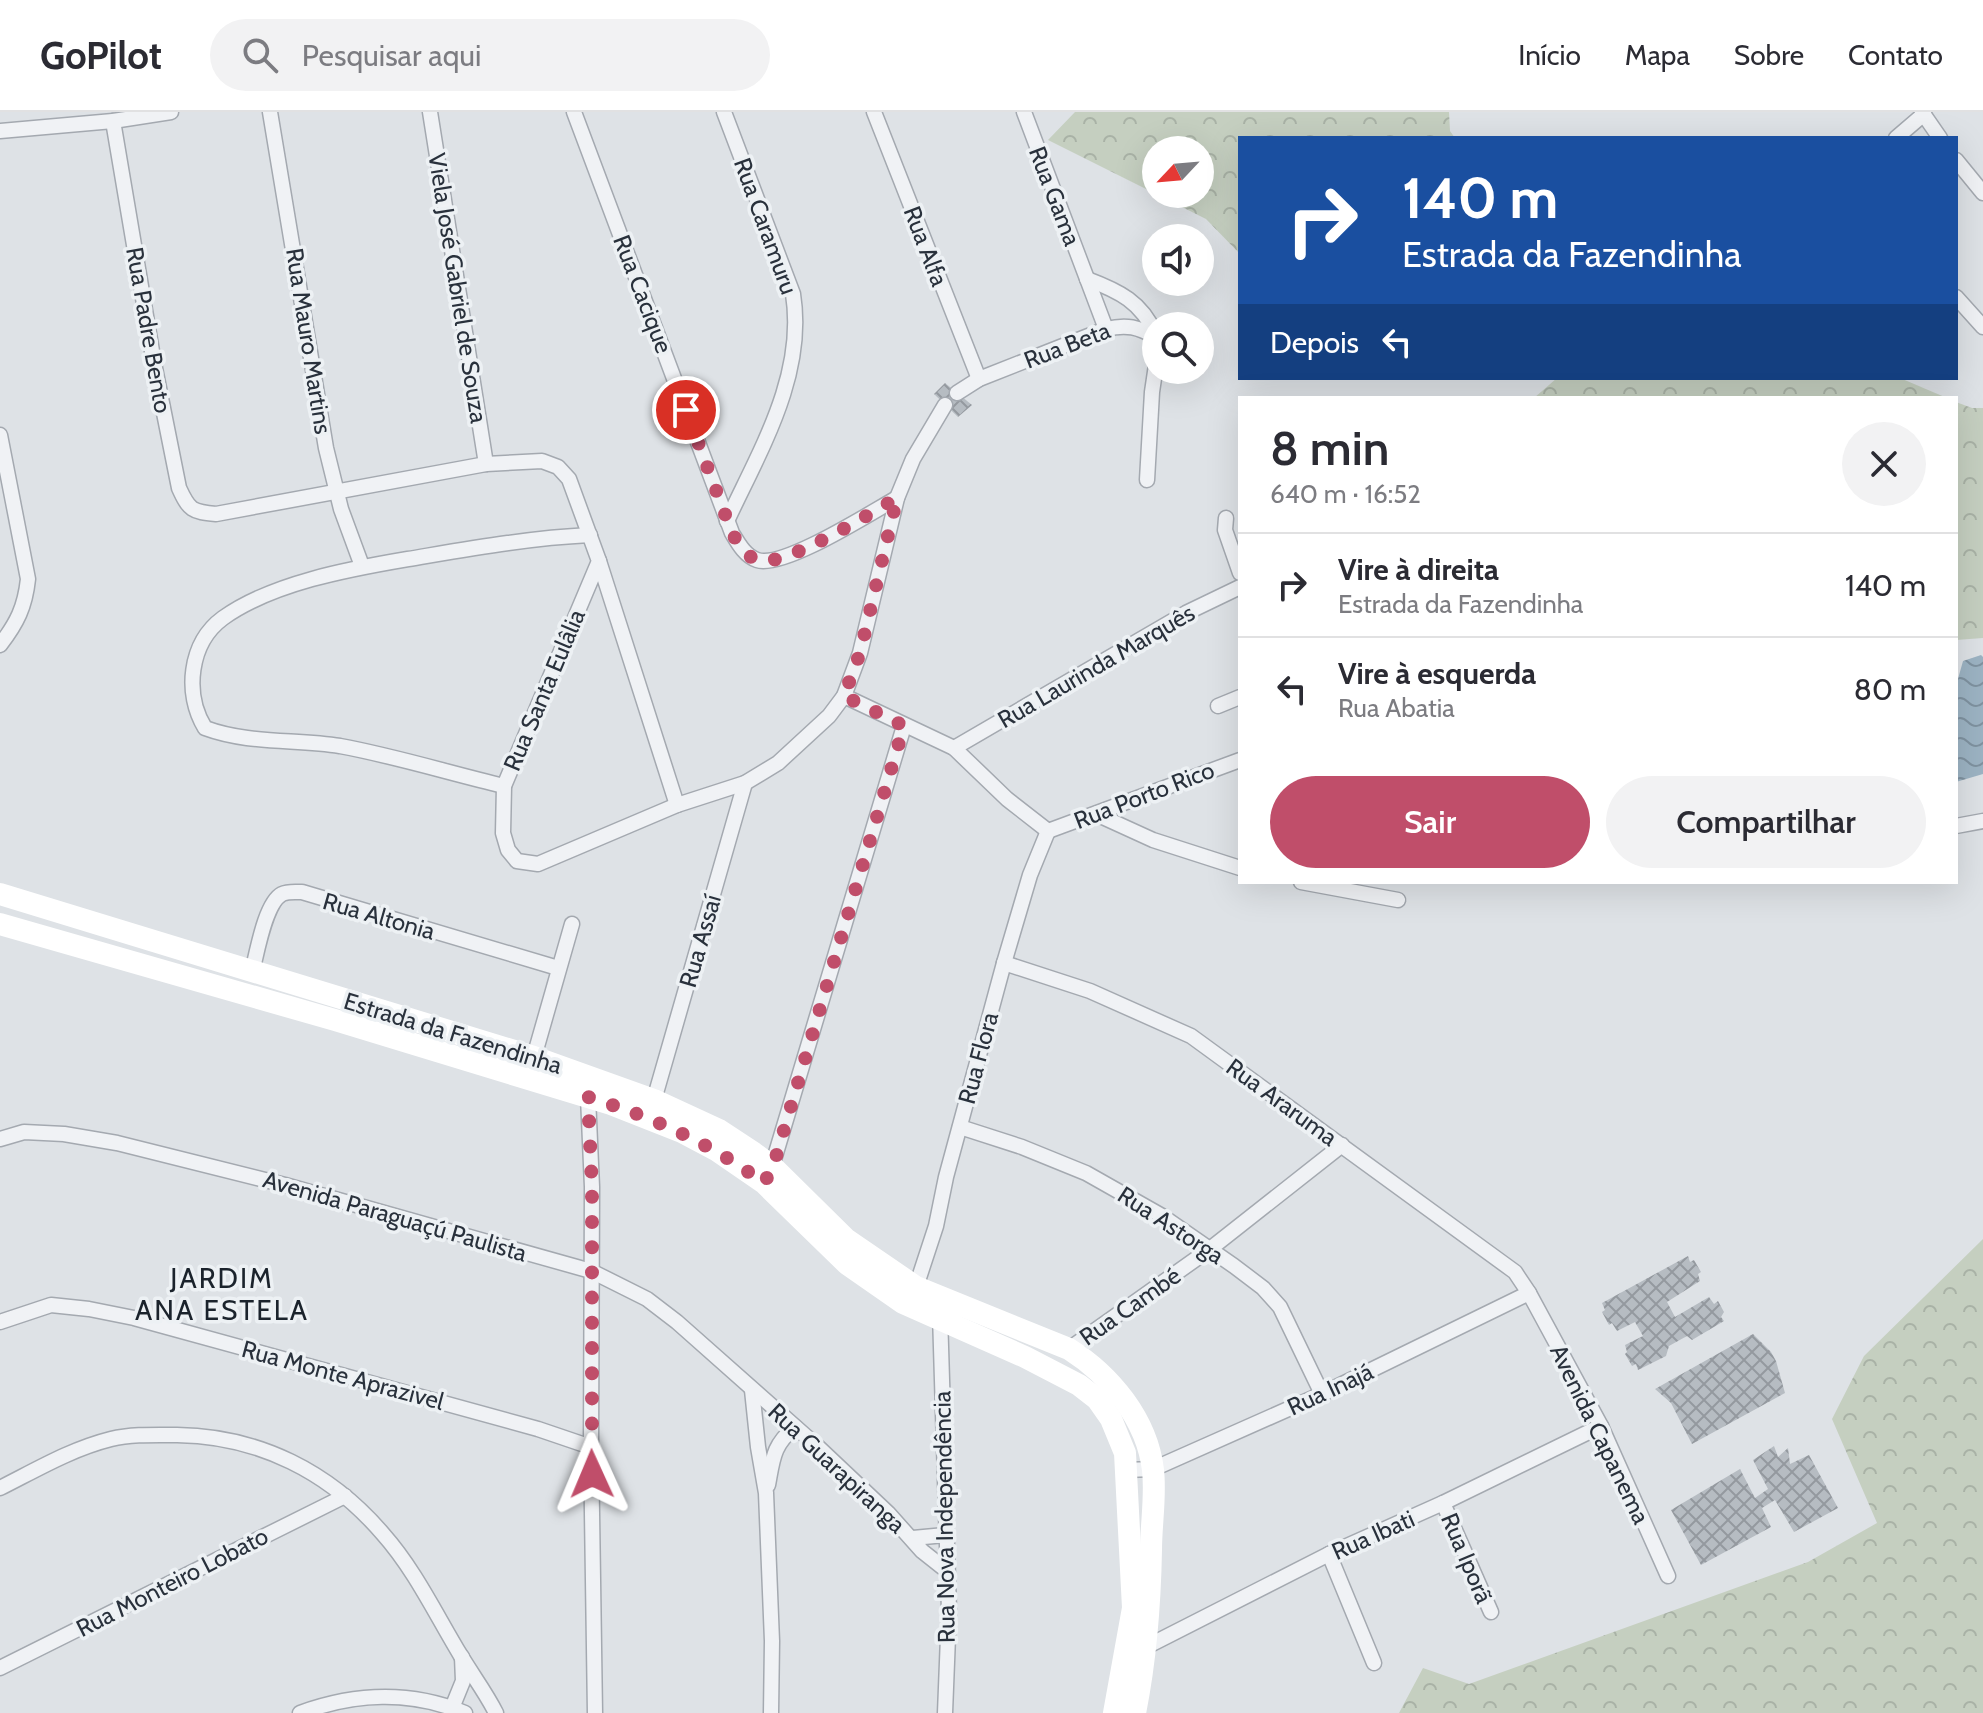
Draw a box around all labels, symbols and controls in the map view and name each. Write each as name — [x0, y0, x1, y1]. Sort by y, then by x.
search box — [210, 19, 770, 91]
text: GoPilot — [40, 32, 162, 79]
icon: search — [238, 33, 282, 77]
text: Pesquisar aqui — [302, 37, 481, 74]
text: Início — [1518, 38, 1581, 72]
text: Mapa — [1625, 38, 1690, 72]
text: Sobre — [1734, 38, 1804, 72]
text: Contato — [1848, 38, 1943, 72]
north arrow — [1142, 136, 1214, 208]
map controls — [1142, 136, 1214, 384]
street label: Rua Gama — [1023, 142, 1087, 250]
street label: Viela José Gabriel de Souza — [422, 151, 494, 425]
street label: Rua Caramuru — [728, 154, 804, 298]
text: 140 m — [1402, 164, 1558, 232]
icon: right — [1270, 168, 1374, 272]
street label: Rua Alfa — [898, 202, 955, 291]
button: sound — [1142, 224, 1214, 296]
street label: Rua Cacique — [607, 231, 679, 357]
text: Estrada da Fazendinha — [1402, 232, 1742, 276]
street label: Rua Padre Bento — [120, 245, 178, 415]
street label: Rua Mauro Martins — [280, 246, 338, 436]
button: search — [1142, 312, 1214, 384]
street label: Rua Beta — [1020, 315, 1115, 375]
icon: left — [1375, 320, 1419, 364]
text: Depois — [1270, 324, 1359, 361]
pin — [652, 376, 720, 444]
icon: arrive — [664, 388, 708, 432]
text: 8 min — [1270, 419, 1389, 477]
button: close — [1842, 422, 1926, 506]
text: 640 m · 16:52 — [1270, 478, 1421, 510]
text: Vire à direita — [1338, 551, 1499, 588]
icon: right — [1270, 563, 1314, 607]
text: 140 m — [1845, 567, 1926, 604]
text: Estrada da Fazendinha — [1338, 588, 1583, 620]
street label: Rua Laurinda Marquês — [992, 598, 1200, 734]
street label: Rua Santa Eulâlia — [497, 605, 591, 775]
text: Vire à esquerda — [1338, 655, 1536, 692]
icon: left — [1270, 667, 1314, 711]
text: 80 m — [1854, 671, 1926, 708]
text: Rua Abatia — [1338, 692, 1455, 724]
street label: Rua Porto Rico — [1070, 755, 1218, 835]
button: Sair — [1270, 776, 1590, 868]
button: Compartilhar — [1606, 776, 1926, 868]
street label: Rua Altonia — [320, 886, 439, 946]
street label: Rua Assaí — [673, 891, 727, 991]
street label: Estrada da Fazendinha — [340, 986, 566, 1080]
street label: Rua Flora — [952, 1008, 1004, 1107]
street label: Rua Araruma — [1221, 1052, 1344, 1152]
street label: Avenida Paraguaçú Paulista — [260, 1164, 531, 1268]
street label: Rua Astorga — [1113, 1180, 1230, 1270]
district label: JARDIM ANA ESTELA — [135, 1261, 309, 1327]
street label: Rua Cambé — [1074, 1261, 1186, 1351]
street label: Rua Monte Aprazivel — [239, 1334, 448, 1416]
street label: Avenida Capanema — [1544, 1340, 1656, 1529]
street label: Rua Inajá — [1283, 1356, 1378, 1421]
street label: Rua Nova Independência — [927, 1390, 961, 1643]
street label: Rua Guarapiranga — [762, 1397, 912, 1539]
position arrow — [550, 1432, 634, 1516]
street label: Rua Ibati — [1327, 1504, 1419, 1566]
street label: Rua Iporã — [1435, 1509, 1499, 1608]
street label: Rua Monteiro Lobato — [71, 1521, 273, 1643]

